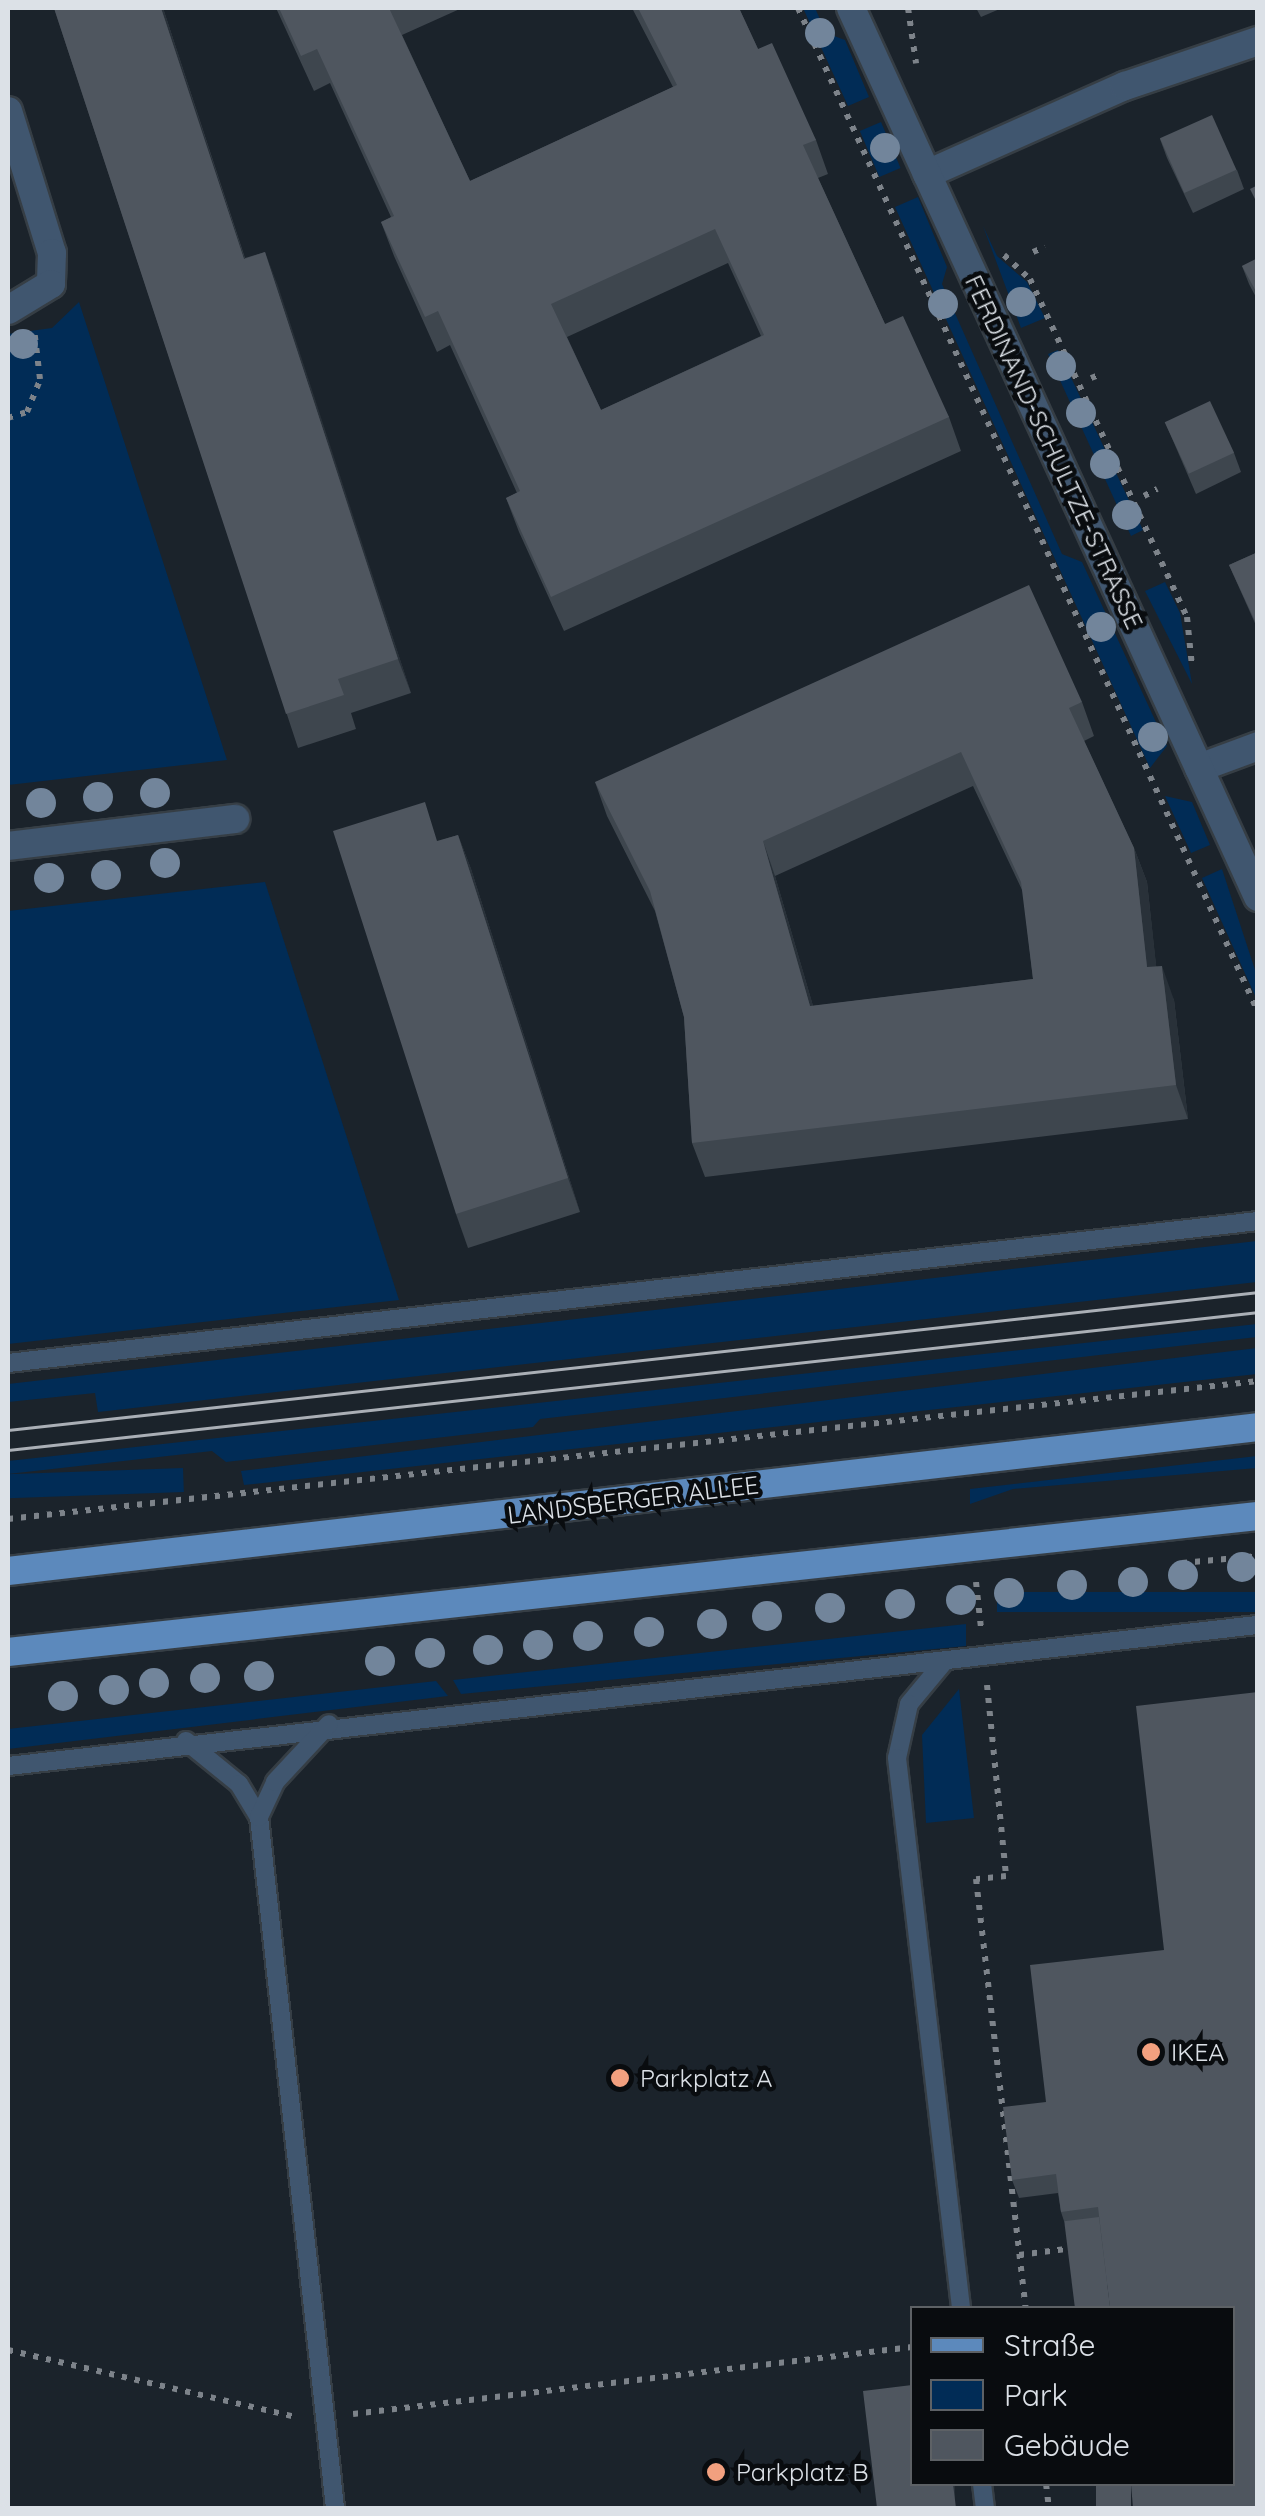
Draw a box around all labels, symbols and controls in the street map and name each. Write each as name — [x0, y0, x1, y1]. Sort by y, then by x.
street label: FERDINAND-SCHULTZE-STRASSE — [959, 270, 1149, 634]
street label: LANDSBERGER ALLEE — [506, 1470, 760, 1530]
place label: IKEA — [1171, 2037, 1224, 2067]
marker: IKEA — [1140, 2041, 1162, 2063]
place label: Parkplatz A — [640, 2063, 772, 2093]
marker: Parkplatz A — [609, 2067, 631, 2089]
legend — [910, 2306, 1235, 2486]
text: Straße — [1004, 2326, 1096, 2364]
text: Park — [1004, 2376, 1068, 2414]
text: Gebäude — [1004, 2426, 1130, 2464]
place label: Parkplatz B — [736, 2457, 869, 2487]
marker: Parkplatz B — [705, 2461, 727, 2483]

